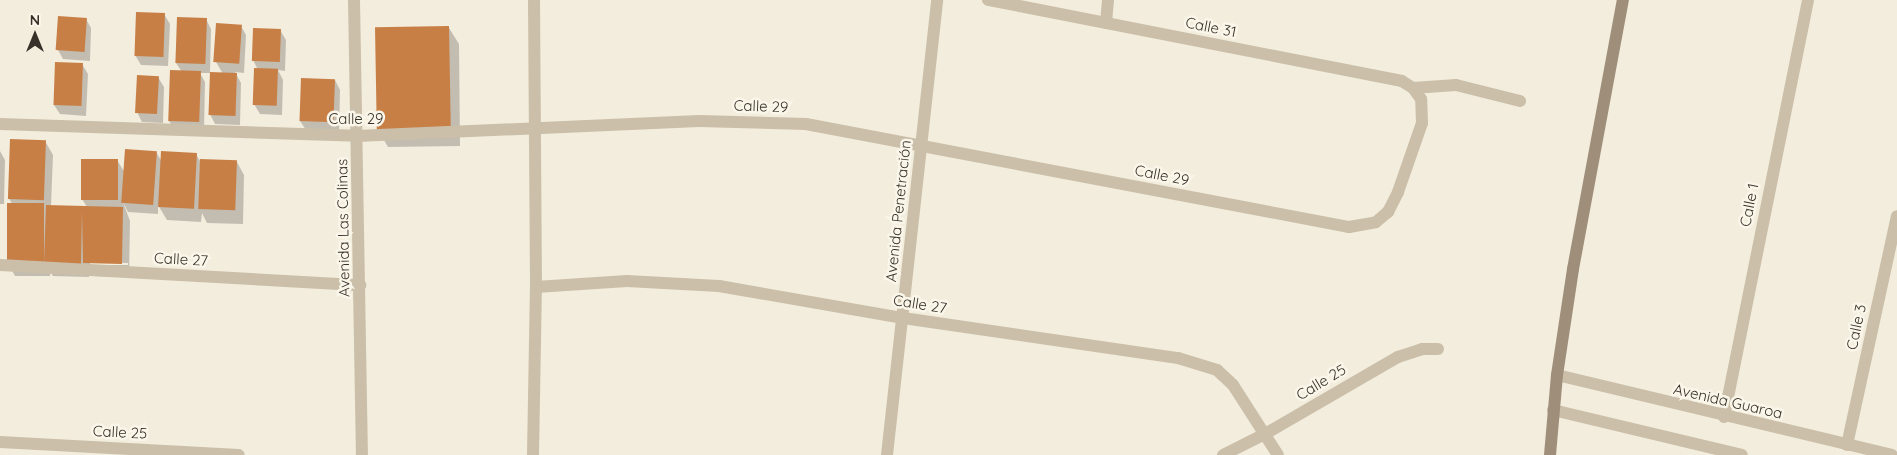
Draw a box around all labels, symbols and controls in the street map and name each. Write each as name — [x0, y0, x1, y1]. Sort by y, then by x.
north arrow — [10, 10, 60, 60]
text: N — [30, 11, 40, 29]
street label: Calle 31 — [1184, 13, 1238, 41]
street label: Calle 29 — [733, 96, 789, 116]
street label: Calle 29 — [329, 110, 383, 128]
street label: Avenida Penetración — [882, 139, 914, 283]
street label: Avenida Las Colinas — [333, 159, 353, 297]
street label: Calle 29 — [1133, 161, 1191, 189]
street label: Calle 1 — [1736, 182, 1762, 228]
street label: Calle 27 — [154, 249, 208, 269]
street label: Calle 27 — [892, 291, 948, 317]
street label: Calle 3 — [1842, 303, 1870, 351]
street label: Calle 25 — [1293, 360, 1349, 404]
street label: Avenida Guaroa — [1672, 380, 1784, 422]
street label: Calle 25 — [92, 422, 148, 442]

